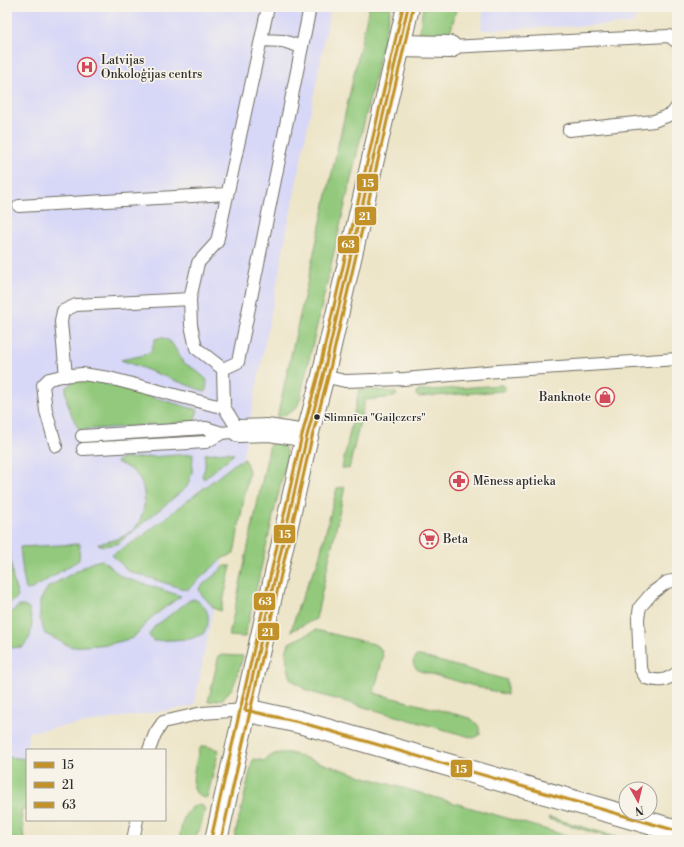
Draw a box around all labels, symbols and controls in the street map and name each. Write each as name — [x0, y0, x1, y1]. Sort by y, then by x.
place label: Latvijas Onkoloģijas centrs — [101, 53, 202, 82]
hospital icon: Latvijas Onkoloģijas centrs — [76, 56, 98, 78]
line badge: 15 — [356, 173, 379, 192]
text: 15 — [362, 177, 374, 191]
line badge: 21 — [354, 206, 377, 226]
text: 21 — [359, 210, 372, 224]
line badge: 63 — [337, 235, 360, 254]
text: 63 — [341, 238, 355, 252]
shop icon: Banknote — [594, 386, 616, 408]
place label: Banknote — [538, 390, 591, 405]
place label: Slimnīca "Gaiļezers" — [324, 411, 426, 425]
marker: Slimnīca "Gaiļezers" — [312, 412, 322, 422]
pharmacy icon: Mēness aptieka — [448, 470, 470, 492]
place label: Mēness aptieka — [473, 474, 557, 489]
line badge: 15 — [273, 524, 296, 544]
text: 15 — [279, 528, 291, 542]
supermarket icon: Beta — [418, 528, 440, 550]
place label: Beta — [442, 532, 469, 547]
line badge: 63 — [253, 592, 276, 611]
text: 63 — [258, 595, 272, 609]
line badge: 21 — [257, 622, 280, 641]
text: 21 — [262, 626, 275, 640]
legend — [26, 749, 166, 821]
text: 15 — [62, 758, 74, 773]
line badge: 15 — [450, 759, 473, 778]
text: 15 — [455, 763, 467, 777]
text: 21 — [62, 778, 75, 793]
north arrow — [618, 781, 658, 821]
text: 63 — [62, 798, 76, 813]
text: N — [634, 802, 645, 817]

